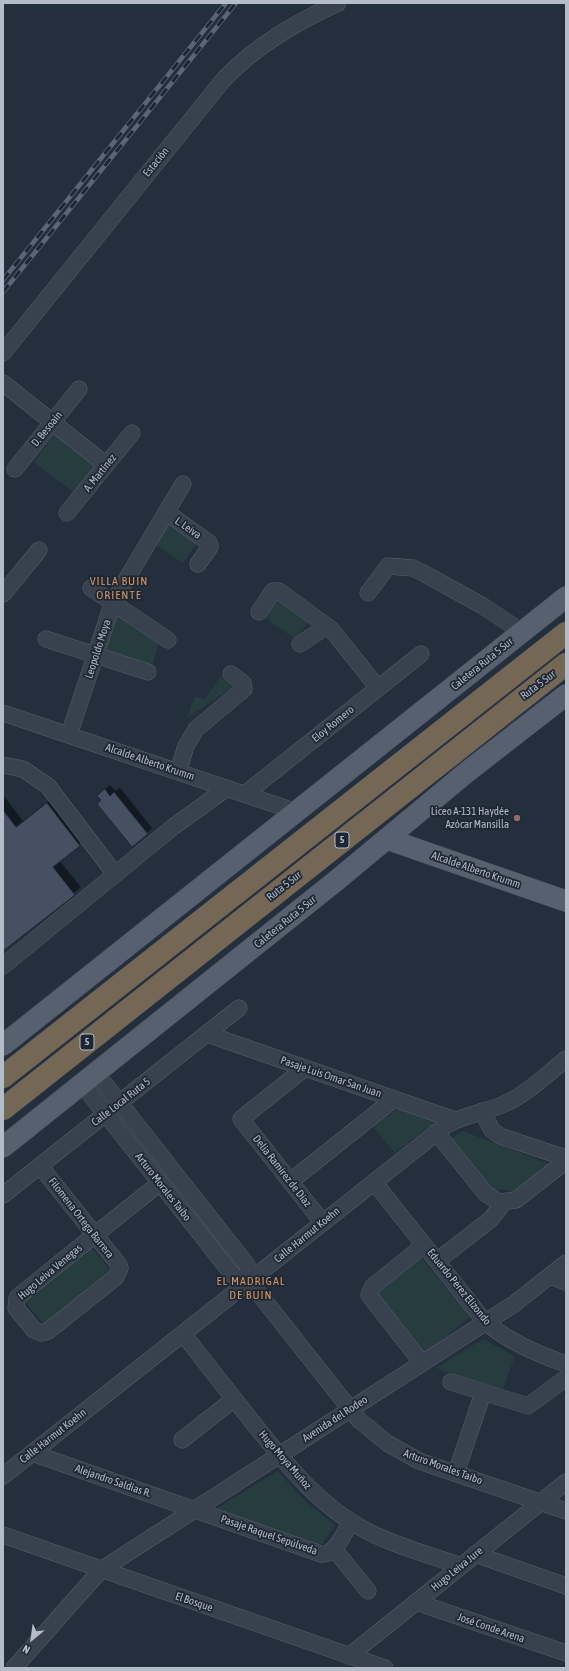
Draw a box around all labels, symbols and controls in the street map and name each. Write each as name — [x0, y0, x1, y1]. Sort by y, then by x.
street label: Estación — [140, 145, 172, 179]
street label: D. Besoaín — [29, 409, 65, 449]
street label: A. Martínez — [81, 452, 119, 494]
street label: L. Leiva — [172, 514, 204, 542]
district label: VILLA BUIN ORIENTE — [90, 574, 148, 602]
street label: Leopoldo Moya — [82, 618, 114, 680]
street label: Caletera Ruta 5 Sur — [448, 635, 516, 693]
street label: Ruta 5 Sur — [518, 668, 558, 702]
street label: Eloy Romero — [309, 703, 357, 745]
street label: Alcalde Alberto Krumm — [104, 741, 196, 783]
place label: Liceo A-131 Haydée Azócar Mansilla — [431, 805, 509, 831]
marker: Liceo A-131 Haydée Azócar Mansilla — [512, 813, 522, 823]
road number: 5 — [335, 832, 349, 848]
street label: Alcalde Alberto Krumm — [430, 849, 522, 891]
street label: Ruta 5 Sur — [264, 868, 304, 904]
street label: Caletera Ruta 5 Sur — [251, 893, 319, 951]
road number: 5 — [80, 1034, 94, 1050]
street label: Pasaje Luis Omar San Juan — [279, 1054, 383, 1100]
street label: Calle Local Ruta 5 — [89, 1075, 153, 1129]
street label: Delia Ramírez de Díaz — [250, 1132, 314, 1210]
street label: Arturo Morales Taibo — [132, 1150, 194, 1224]
street label: Filomena Ortega Barrera — [45, 1175, 117, 1261]
street label: Calle Harmut Koehn — [271, 1204, 343, 1266]
street label: Hugo Leiva Venegas — [15, 1241, 85, 1303]
street label: Eduardo Pérez Elizondo — [424, 1246, 494, 1328]
district label: EL MADRIGAL DE BUIN — [217, 1274, 285, 1302]
street label: Avenida del Rodeo — [300, 1393, 370, 1445]
street label: Calle Harmut Koehn — [17, 1406, 89, 1466]
street label: Hugo Moya Muñoz — [256, 1428, 314, 1492]
street label: Arturo Morales Taibo — [402, 1447, 484, 1487]
street label: Alejandro Saldías R. — [73, 1462, 153, 1500]
street label: Pasaje Raquel Sepúlveda — [219, 1512, 319, 1558]
street label: Hugo Leiva Jure — [428, 1544, 486, 1594]
street label: El Bosque — [173, 1589, 215, 1615]
street label: José Conde Arena — [456, 1610, 526, 1646]
north arrow — [12, 1619, 52, 1659]
text: N — [20, 1643, 32, 1656]

